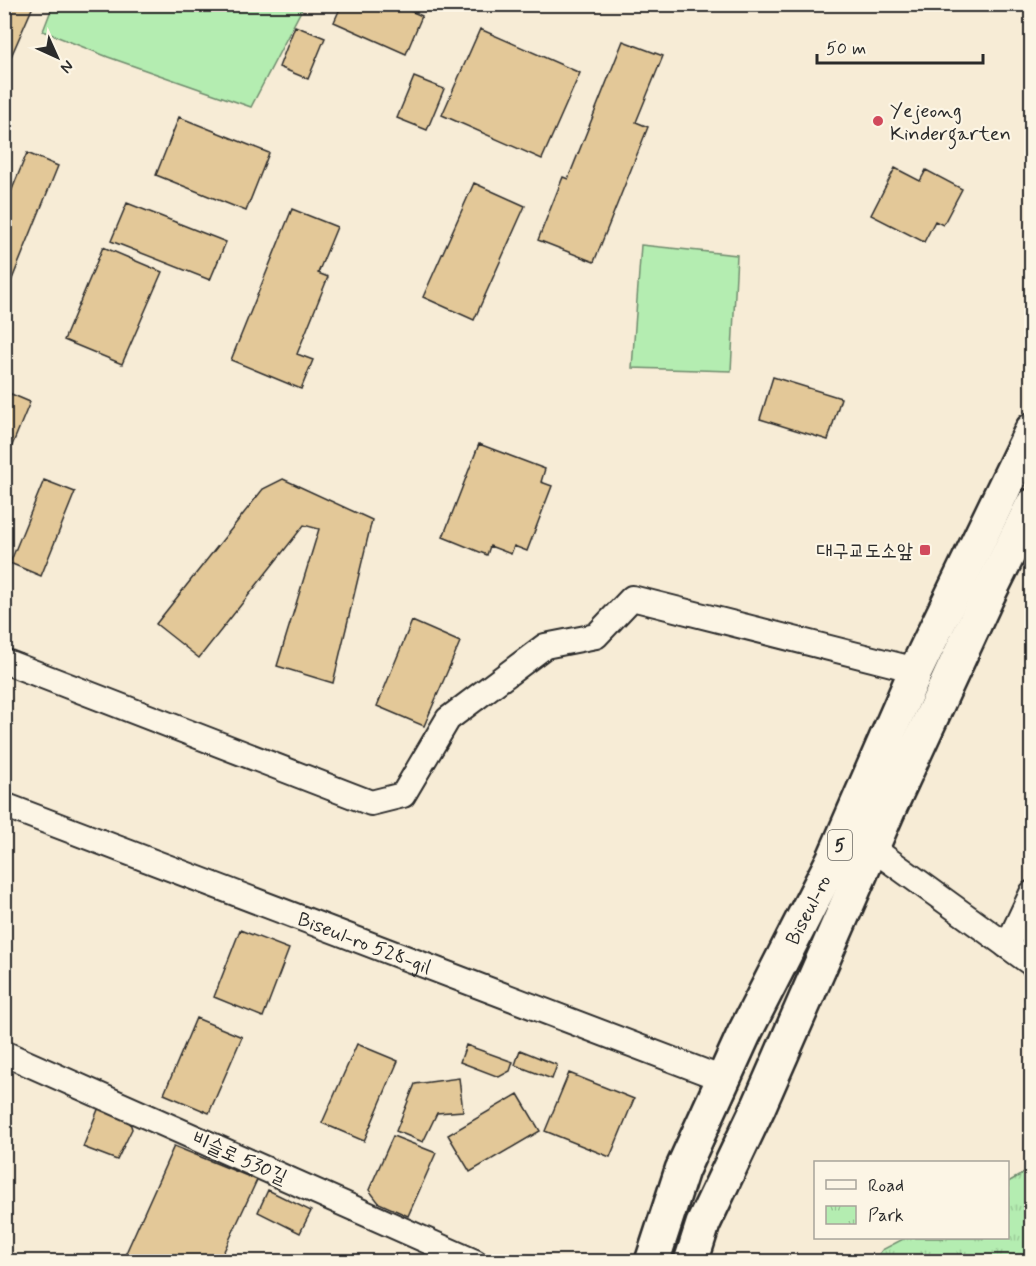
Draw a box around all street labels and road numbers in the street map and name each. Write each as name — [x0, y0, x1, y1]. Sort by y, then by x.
road number: 5 — [828, 830, 852, 860]
street label: Biseul-ro — [780, 871, 838, 950]
street label: Biseul-ro 528-gil — [293, 906, 435, 982]
street label: 비슬로 530길 — [188, 1125, 291, 1191]

